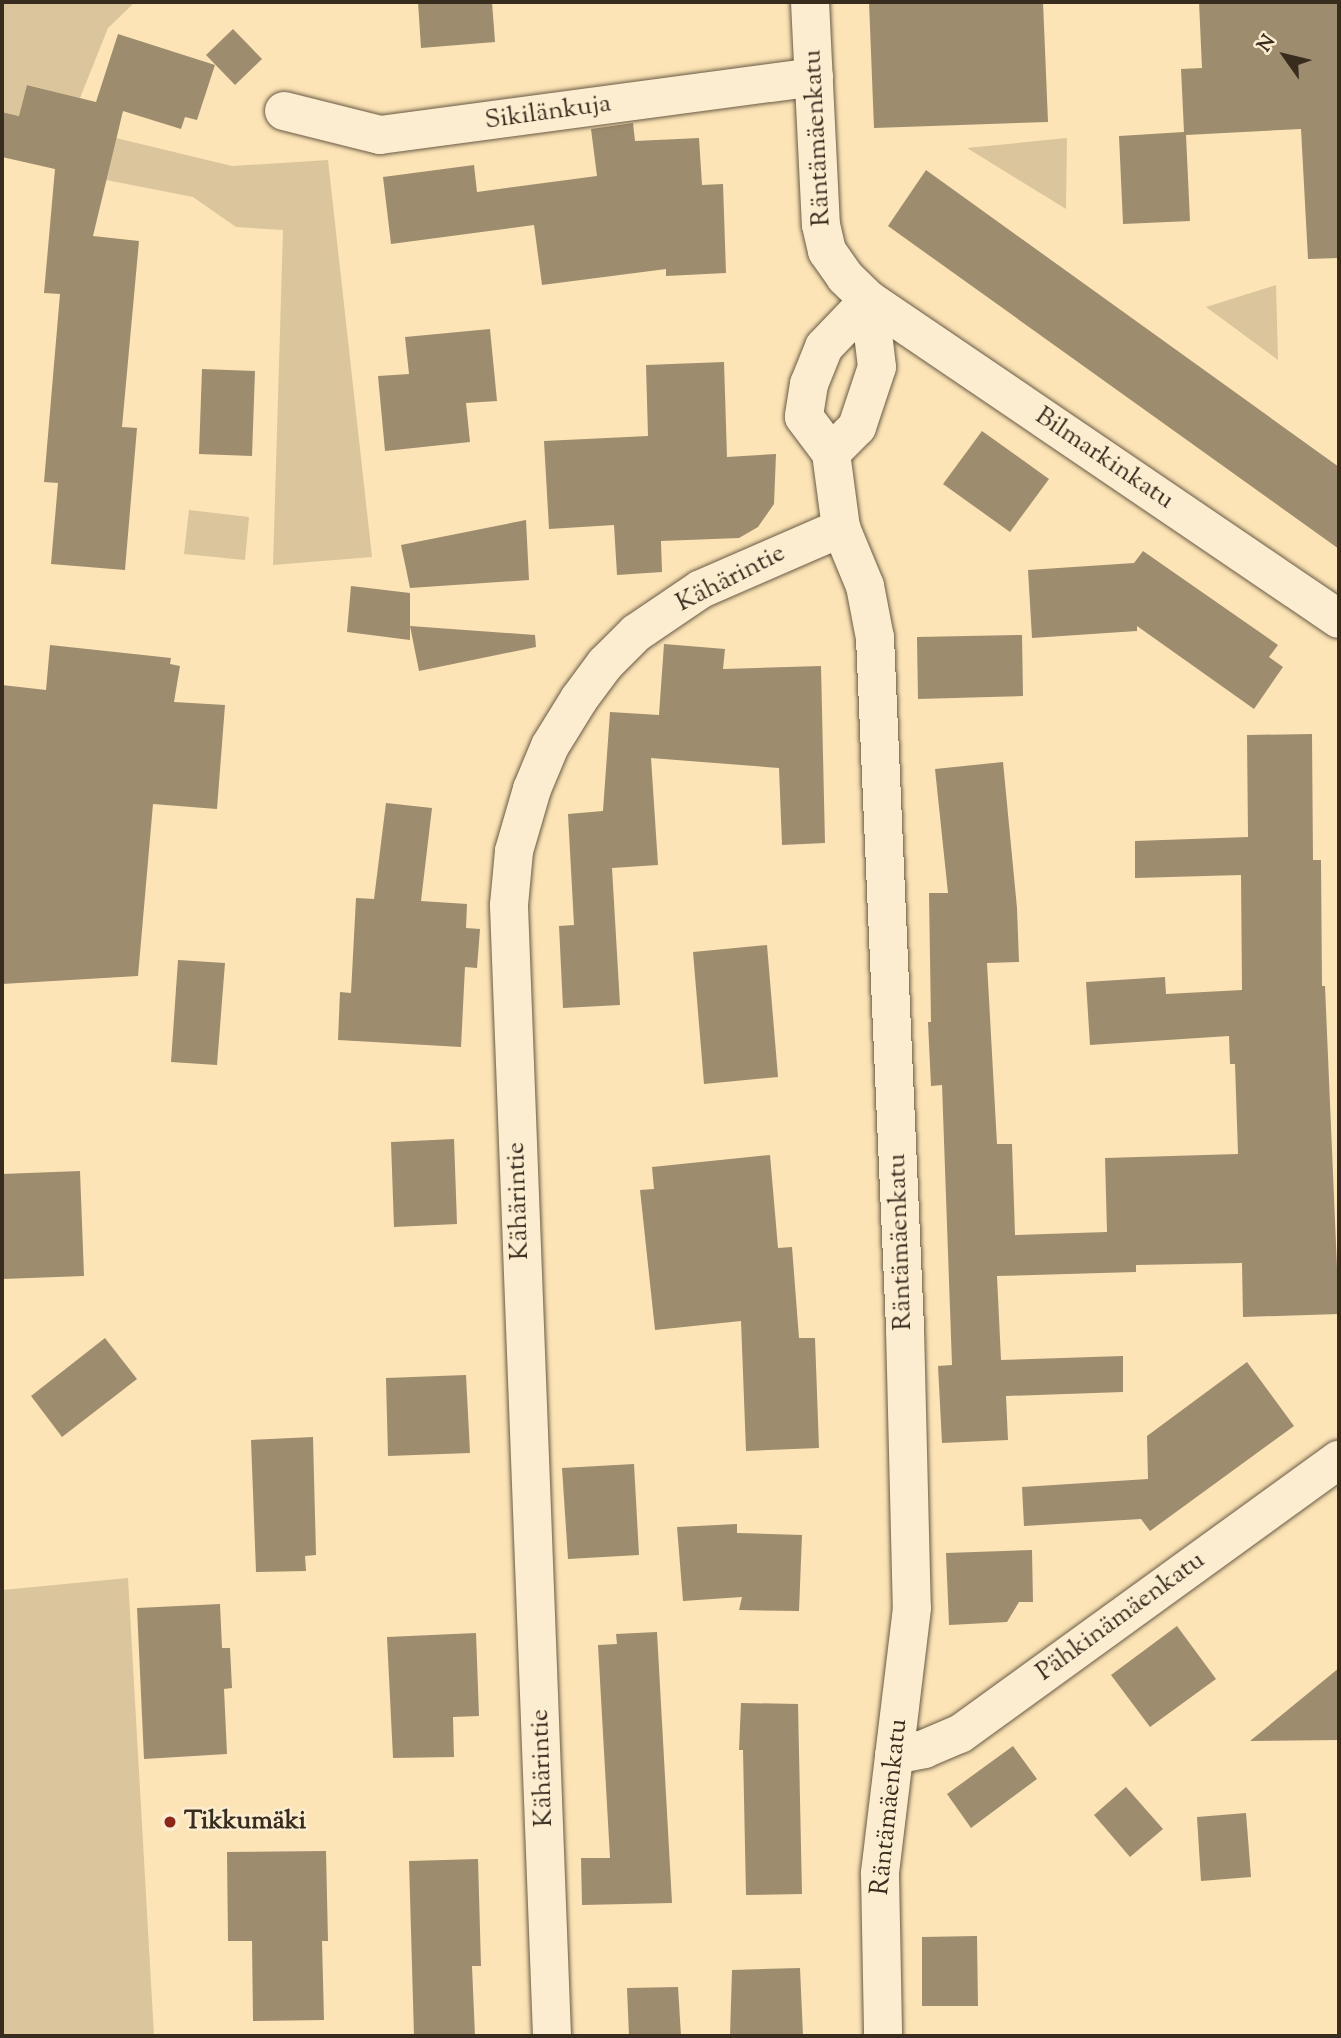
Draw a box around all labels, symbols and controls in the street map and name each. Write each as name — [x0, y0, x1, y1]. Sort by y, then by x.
north arrow — [1250, 21, 1320, 91]
text: N — [1252, 30, 1283, 58]
street label: Räntämäenkatu — [798, 49, 838, 227]
street label: Sikilänkuja — [483, 89, 613, 137]
street label: Bilmarkinkatu — [1029, 401, 1179, 517]
street label: Kähärintie — [671, 538, 791, 620]
street label: Kähärintie — [501, 1141, 537, 1261]
street label: Räntämäenkatu — [882, 1153, 920, 1331]
street label: Pähkinämäenkatu — [1031, 1545, 1211, 1689]
street label: Kähärintie — [525, 1708, 561, 1828]
street label: Räntämäenkatu — [865, 1717, 915, 1897]
place label: Tikkumäki — [184, 1806, 306, 1838]
marker: Tikkumäki — [162, 1814, 178, 1830]

